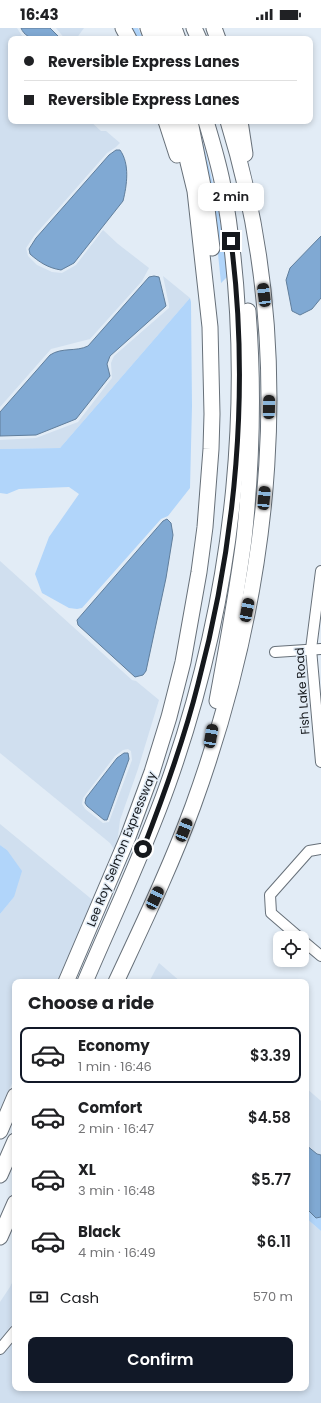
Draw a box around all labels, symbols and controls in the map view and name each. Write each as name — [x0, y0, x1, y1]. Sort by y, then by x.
text: 16:43 — [20, 4, 59, 25]
text: Reversible Express Lanes — [48, 51, 240, 72]
text: Reversible Express Lanes — [48, 89, 240, 110]
callout: 2 min — [198, 183, 264, 211]
text: 2 min — [213, 187, 249, 206]
route end — [222, 232, 240, 250]
car — [257, 282, 271, 308]
car — [263, 395, 275, 419]
car — [257, 486, 271, 510]
car — [239, 597, 255, 623]
street label: Fish Lake Road — [290, 647, 314, 735]
car — [203, 723, 219, 749]
street label: Lee Roy Selmon Expressway — [82, 769, 160, 929]
car — [174, 817, 194, 843]
route start — [134, 840, 152, 858]
car — [144, 885, 166, 911]
map controls — [273, 931, 309, 967]
button: locate — [273, 931, 309, 967]
text: Choose a ride — [28, 990, 154, 1015]
text: Economy — [78, 1035, 150, 1056]
icon: car — [30, 1037, 66, 1073]
text: $3.39 — [250, 1045, 291, 1066]
text: 1 min · 16:46 — [78, 1057, 152, 1076]
text: Comfort — [78, 1097, 142, 1118]
icon: car — [30, 1099, 66, 1135]
text: $4.58 — [248, 1107, 291, 1128]
text: 2 min · 16:47 — [78, 1119, 154, 1138]
text: XL — [78, 1159, 96, 1180]
icon: car — [30, 1161, 66, 1197]
text: $5.77 — [251, 1169, 291, 1190]
text: 3 min · 16:48 — [78, 1181, 155, 1200]
text: Black — [78, 1221, 121, 1242]
icon: car — [30, 1223, 66, 1259]
text: $6.11 — [257, 1231, 291, 1252]
text: 4 min · 16:49 — [78, 1243, 156, 1262]
icon: cash — [28, 1286, 50, 1308]
text: Cash — [60, 1287, 99, 1308]
text: 570 m — [253, 1287, 293, 1306]
button: Confirm — [28, 1337, 293, 1383]

